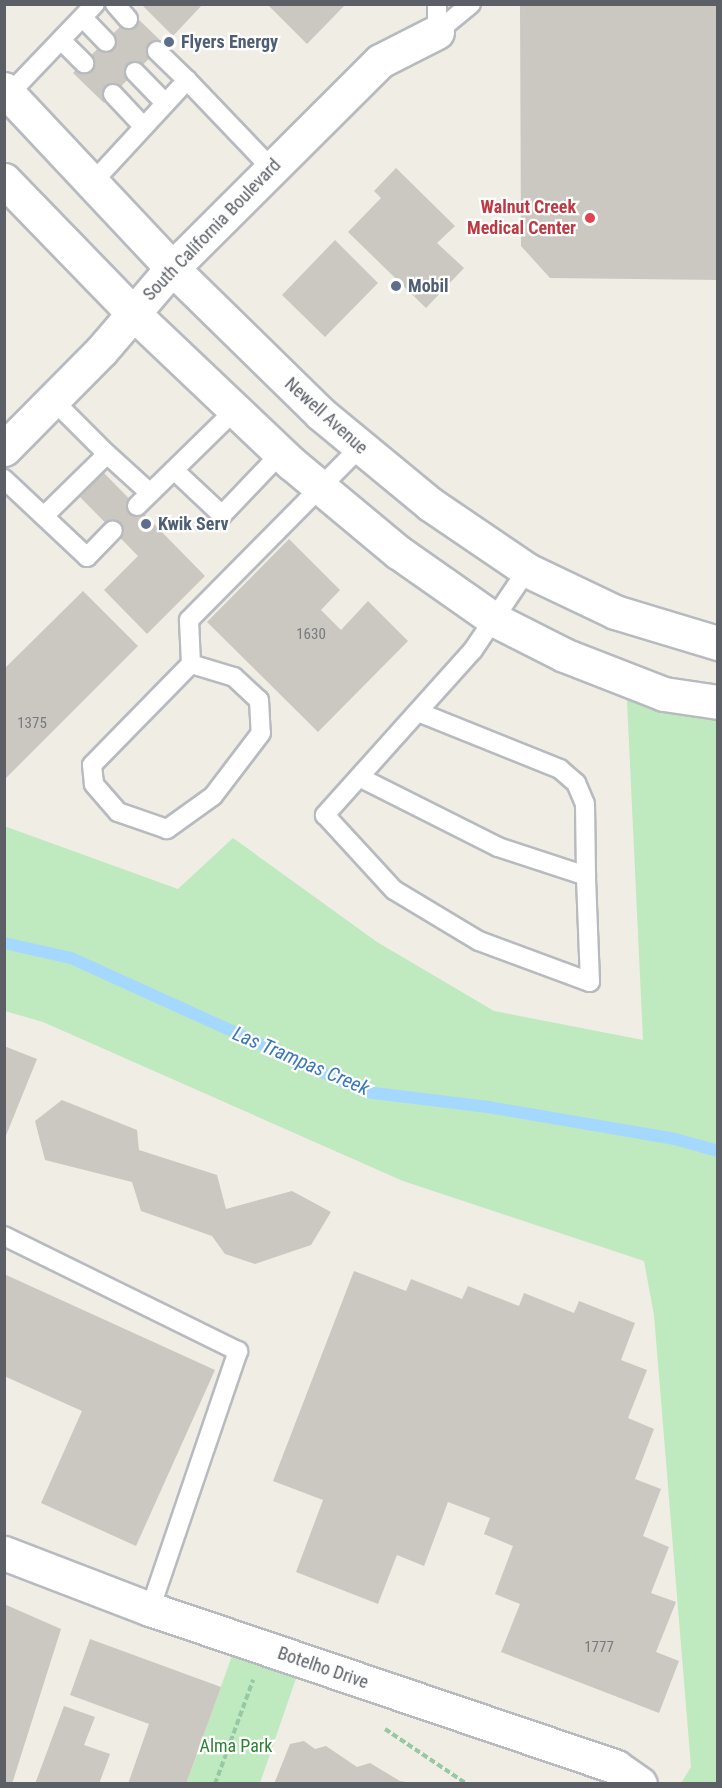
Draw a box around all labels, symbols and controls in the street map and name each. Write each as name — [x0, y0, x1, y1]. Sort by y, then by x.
place label: Flyers Energy — [181, 31, 278, 53]
marker: Flyers Energy — [162, 35, 176, 49]
street label: South California Boulevard — [139, 155, 285, 305]
place label: Walnut Creek Medical Center — [467, 197, 576, 240]
marker: Walnut Creek Medical Center — [581, 209, 599, 227]
place label: Mobil — [408, 275, 449, 297]
marker: Mobil — [389, 279, 403, 293]
street label: Newell Avenue — [280, 373, 372, 459]
place label: Kwik Serv — [158, 513, 229, 535]
marker: Kwik Serv — [139, 517, 153, 531]
house number: 1630 — [296, 626, 326, 644]
house number: 1375 — [17, 715, 47, 733]
water label: Las Trampas Creek — [229, 1021, 373, 1101]
house number: 1777 — [584, 1639, 614, 1657]
street label: Botelho Drive — [275, 1642, 371, 1694]
park label: Alma Park — [200, 1735, 272, 1757]

